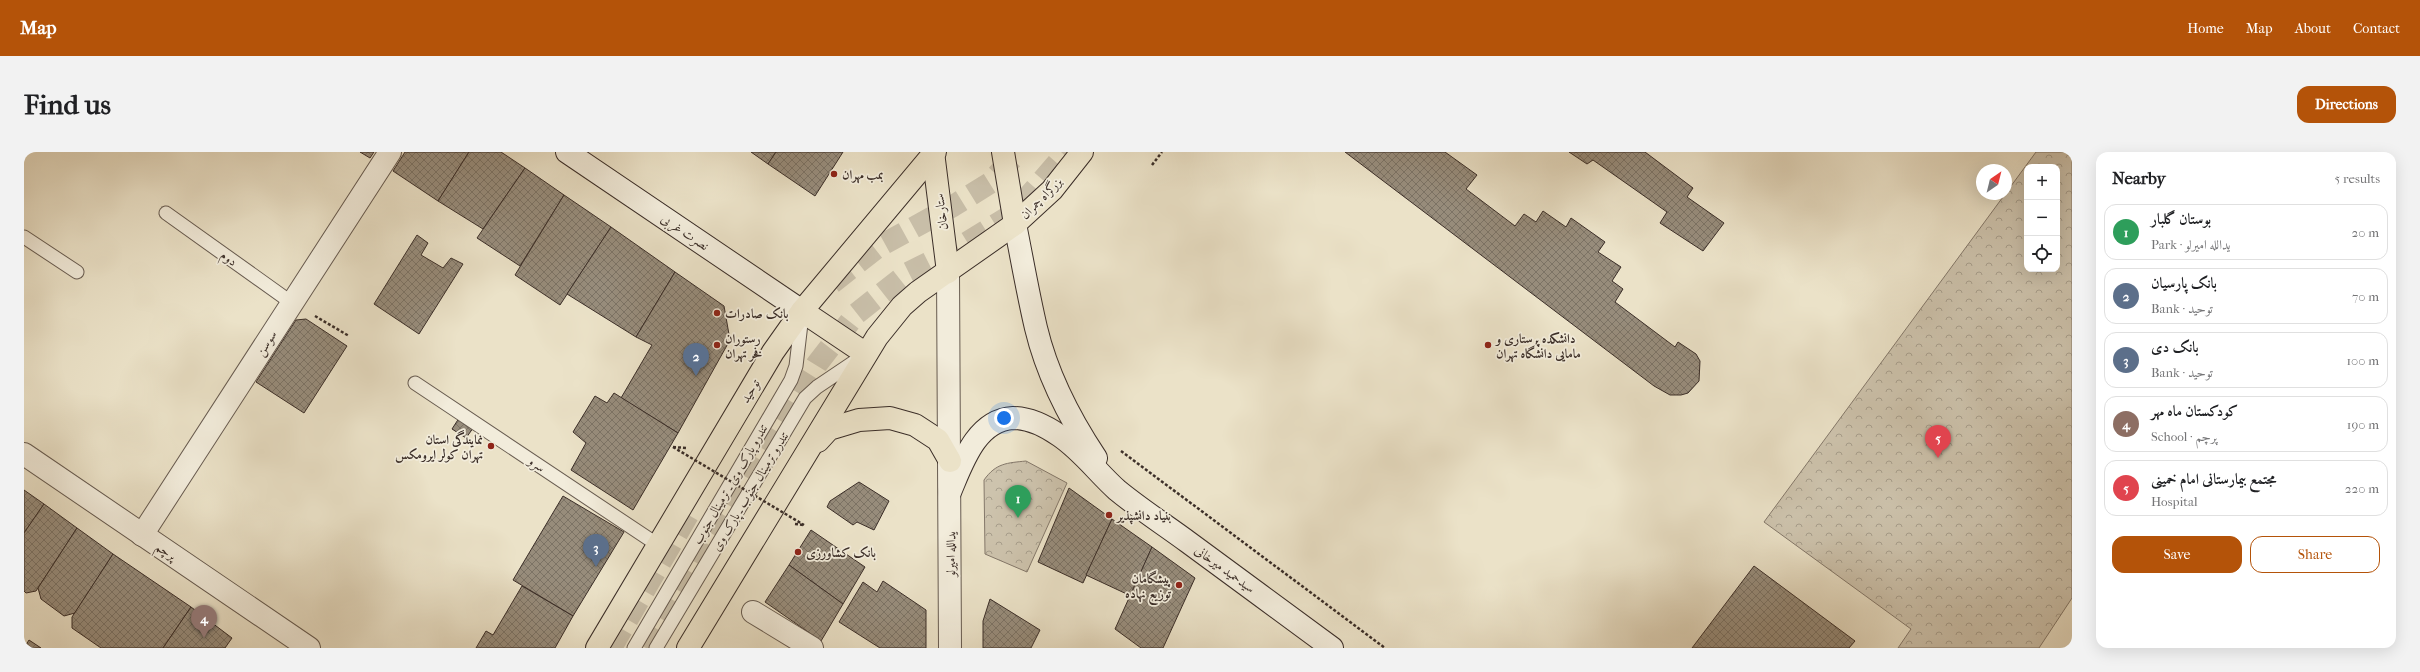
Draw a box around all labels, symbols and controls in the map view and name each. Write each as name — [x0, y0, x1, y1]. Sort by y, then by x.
text: Map — [20, 17, 56, 39]
text: Home — [2187, 20, 2224, 37]
text: Map — [2246, 20, 2273, 37]
text: About — [2295, 20, 2331, 37]
text: Contact — [2353, 20, 2400, 37]
button: Directions — [2297, 86, 2396, 123]
text: Find us — [24, 88, 111, 121]
north arrow — [1976, 164, 2012, 200]
map controls — [2024, 164, 2060, 272]
button: + — [2024, 164, 2060, 200]
place label: بمب مهران — [842, 167, 884, 184]
text: Nearby — [2112, 168, 2166, 188]
marker: بمب مهران — [829, 169, 839, 179]
text: 5 results — [2335, 171, 2380, 186]
street label: بزرگراه چمران — [1016, 173, 1066, 223]
street label: ستارخان — [931, 193, 952, 231]
button: − — [2024, 200, 2060, 236]
text: بوستان گلبار — [2151, 210, 2211, 228]
street label: نصرت غربی — [657, 211, 712, 255]
text: 1 — [2124, 225, 2128, 240]
text: 20 m — [2352, 225, 2379, 240]
button: locate — [2024, 236, 2060, 272]
text: Park · یدالله امیرلو — [2151, 237, 2230, 252]
street label: دوم — [215, 247, 240, 272]
text: بانک پارسیان — [2151, 274, 2217, 292]
text: 2 — [2123, 289, 2129, 304]
text: 70 m — [2352, 289, 2379, 304]
text: Bank · توحید — [2151, 301, 2213, 316]
place label: بانک صادرات — [725, 306, 789, 322]
marker: بانک صادرات — [712, 308, 722, 318]
street label: سوسن — [252, 327, 281, 360]
place label: رستوران فخر تهران — [725, 331, 763, 363]
place label: دانشکده پرستاری و مامایی دانشگاه تهران — [1494, 331, 1581, 363]
text: بانک دی — [2151, 338, 2199, 356]
marker: رستوران فخر تهران — [712, 340, 722, 350]
marker: دانشکده پرستاری و مامایی دانشگاه تهران — [1483, 340, 1493, 350]
pin: 2 — [683, 343, 709, 376]
text: 3 — [2123, 353, 2129, 368]
text: 100 m — [2346, 353, 2379, 368]
text: Bank · توحید — [2151, 365, 2213, 380]
street label: توحید — [737, 376, 764, 406]
text: کودکستان ماه مهر — [2151, 402, 2238, 420]
your location — [994, 408, 1014, 428]
text: 4 — [2122, 417, 2130, 432]
text: 190 m — [2347, 417, 2379, 432]
street label: تندرو پارک وی ـ ترمینال جنوب — [689, 421, 772, 548]
pin: 5 — [1925, 425, 1951, 458]
street label: تندرو ترمینال جنوب ـ پارک وی — [708, 428, 793, 555]
place label: نمایندگی استان تهران کولر ایرومکس — [395, 429, 483, 464]
text: School · پرچم — [2151, 429, 2217, 444]
marker: نمایندگی استان تهران کولر ایرومکس — [486, 441, 496, 451]
street label: سرو — [524, 452, 548, 476]
text: مجتمع بیمارستانی امام خمینی — [2151, 470, 2276, 488]
text: 5 — [2123, 481, 2129, 496]
text: 220 m — [2345, 481, 2379, 496]
pin: 1 — [1005, 485, 1031, 518]
text: Hospital — [2151, 494, 2198, 509]
place label: بنیاد دانشپذیر — [1115, 508, 1171, 525]
marker: بنیاد دانشپذیر — [1104, 510, 1114, 520]
street label: یدالله امیرلو — [943, 531, 959, 579]
pin: 3 — [583, 534, 609, 567]
button: Save — [2112, 536, 2242, 573]
button: Share — [2250, 536, 2380, 573]
street label: پرچم — [150, 539, 181, 568]
street label: سیدحمید میرخانی — [1191, 542, 1258, 597]
place label: بانک کشاورزی — [806, 545, 876, 561]
marker: بانک کشاورزی — [793, 547, 803, 557]
place label: پیشگامان توزیع نهاده — [1125, 570, 1172, 606]
marker: پیشگامان توزیع نهاده — [1174, 580, 1184, 590]
pin: 4 — [191, 605, 217, 638]

